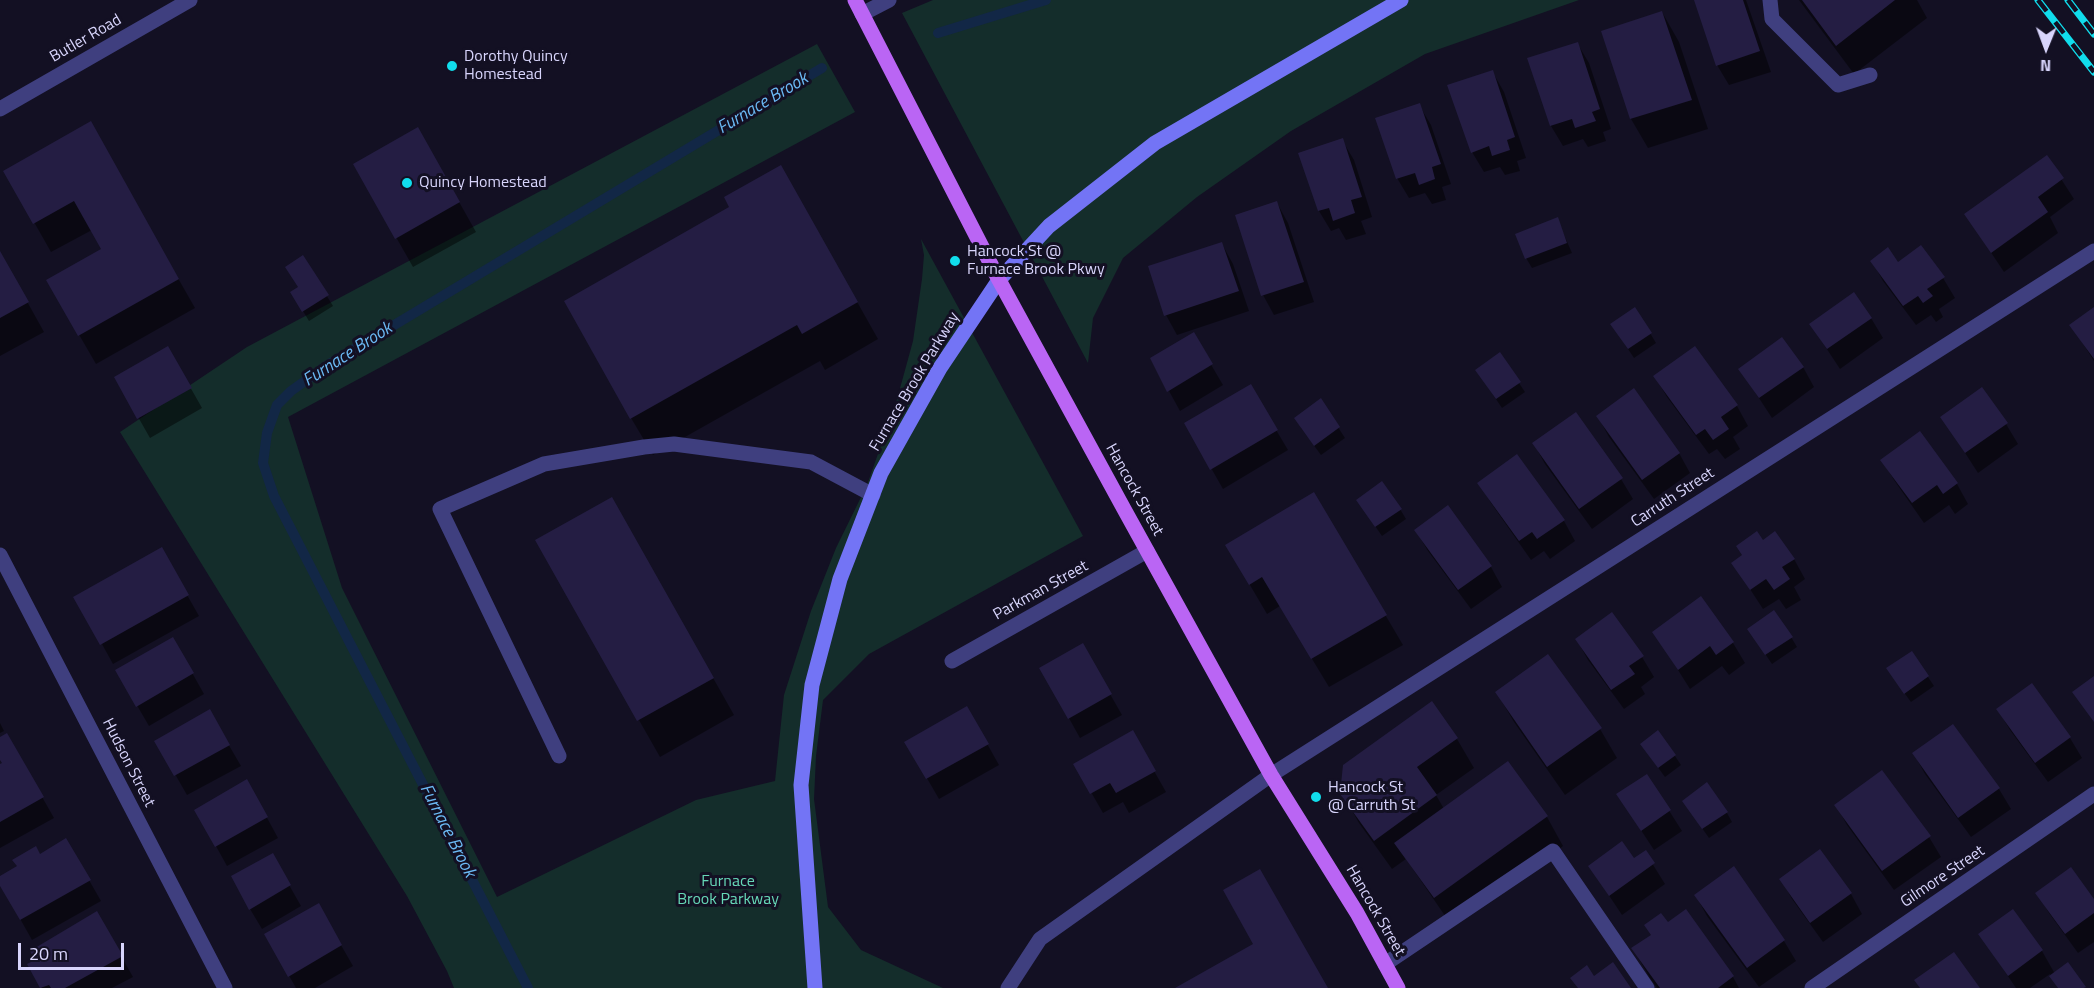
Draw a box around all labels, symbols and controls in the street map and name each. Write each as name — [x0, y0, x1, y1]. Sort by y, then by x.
street label: Butler Road — [47, 11, 125, 67]
north arrow — [2016, 18, 2076, 78]
place label: Dorothy Quincy Homestead — [464, 47, 568, 85]
text: N — [2040, 54, 2051, 78]
marker: Dorothy Quincy Homestead — [445, 59, 459, 73]
water label: Furnace Brook — [714, 68, 812, 140]
place label: Quincy Homestead — [419, 173, 547, 193]
marker: Quincy Homestead — [400, 176, 414, 190]
place label: Hancock St @ Furnace Brook Pkwy — [967, 242, 1105, 280]
marker: Hancock St @ Furnace Brook Pkwy — [948, 254, 962, 268]
street label: Furnace Brook Parkway — [866, 309, 964, 455]
water label: Furnace Brook — [299, 318, 397, 392]
street label: Hancock Street — [1101, 441, 1167, 539]
street label: Carruth Street — [1628, 464, 1718, 532]
street label: Parkman Street — [990, 557, 1092, 625]
street label: Hudson Street — [97, 715, 159, 811]
place label: Hancock St @ Carruth St — [1328, 778, 1415, 816]
water label: Furnace Brook — [414, 781, 480, 881]
marker: Hancock St @ Carruth St — [1309, 790, 1323, 804]
street label: Gilmore Street — [1897, 842, 1989, 912]
street label: Hancock Street — [1341, 862, 1409, 960]
park label: Furnace Brook Parkway — [677, 872, 779, 910]
scale bar — [21, 931, 128, 969]
text: 20 m — [29, 940, 68, 967]

